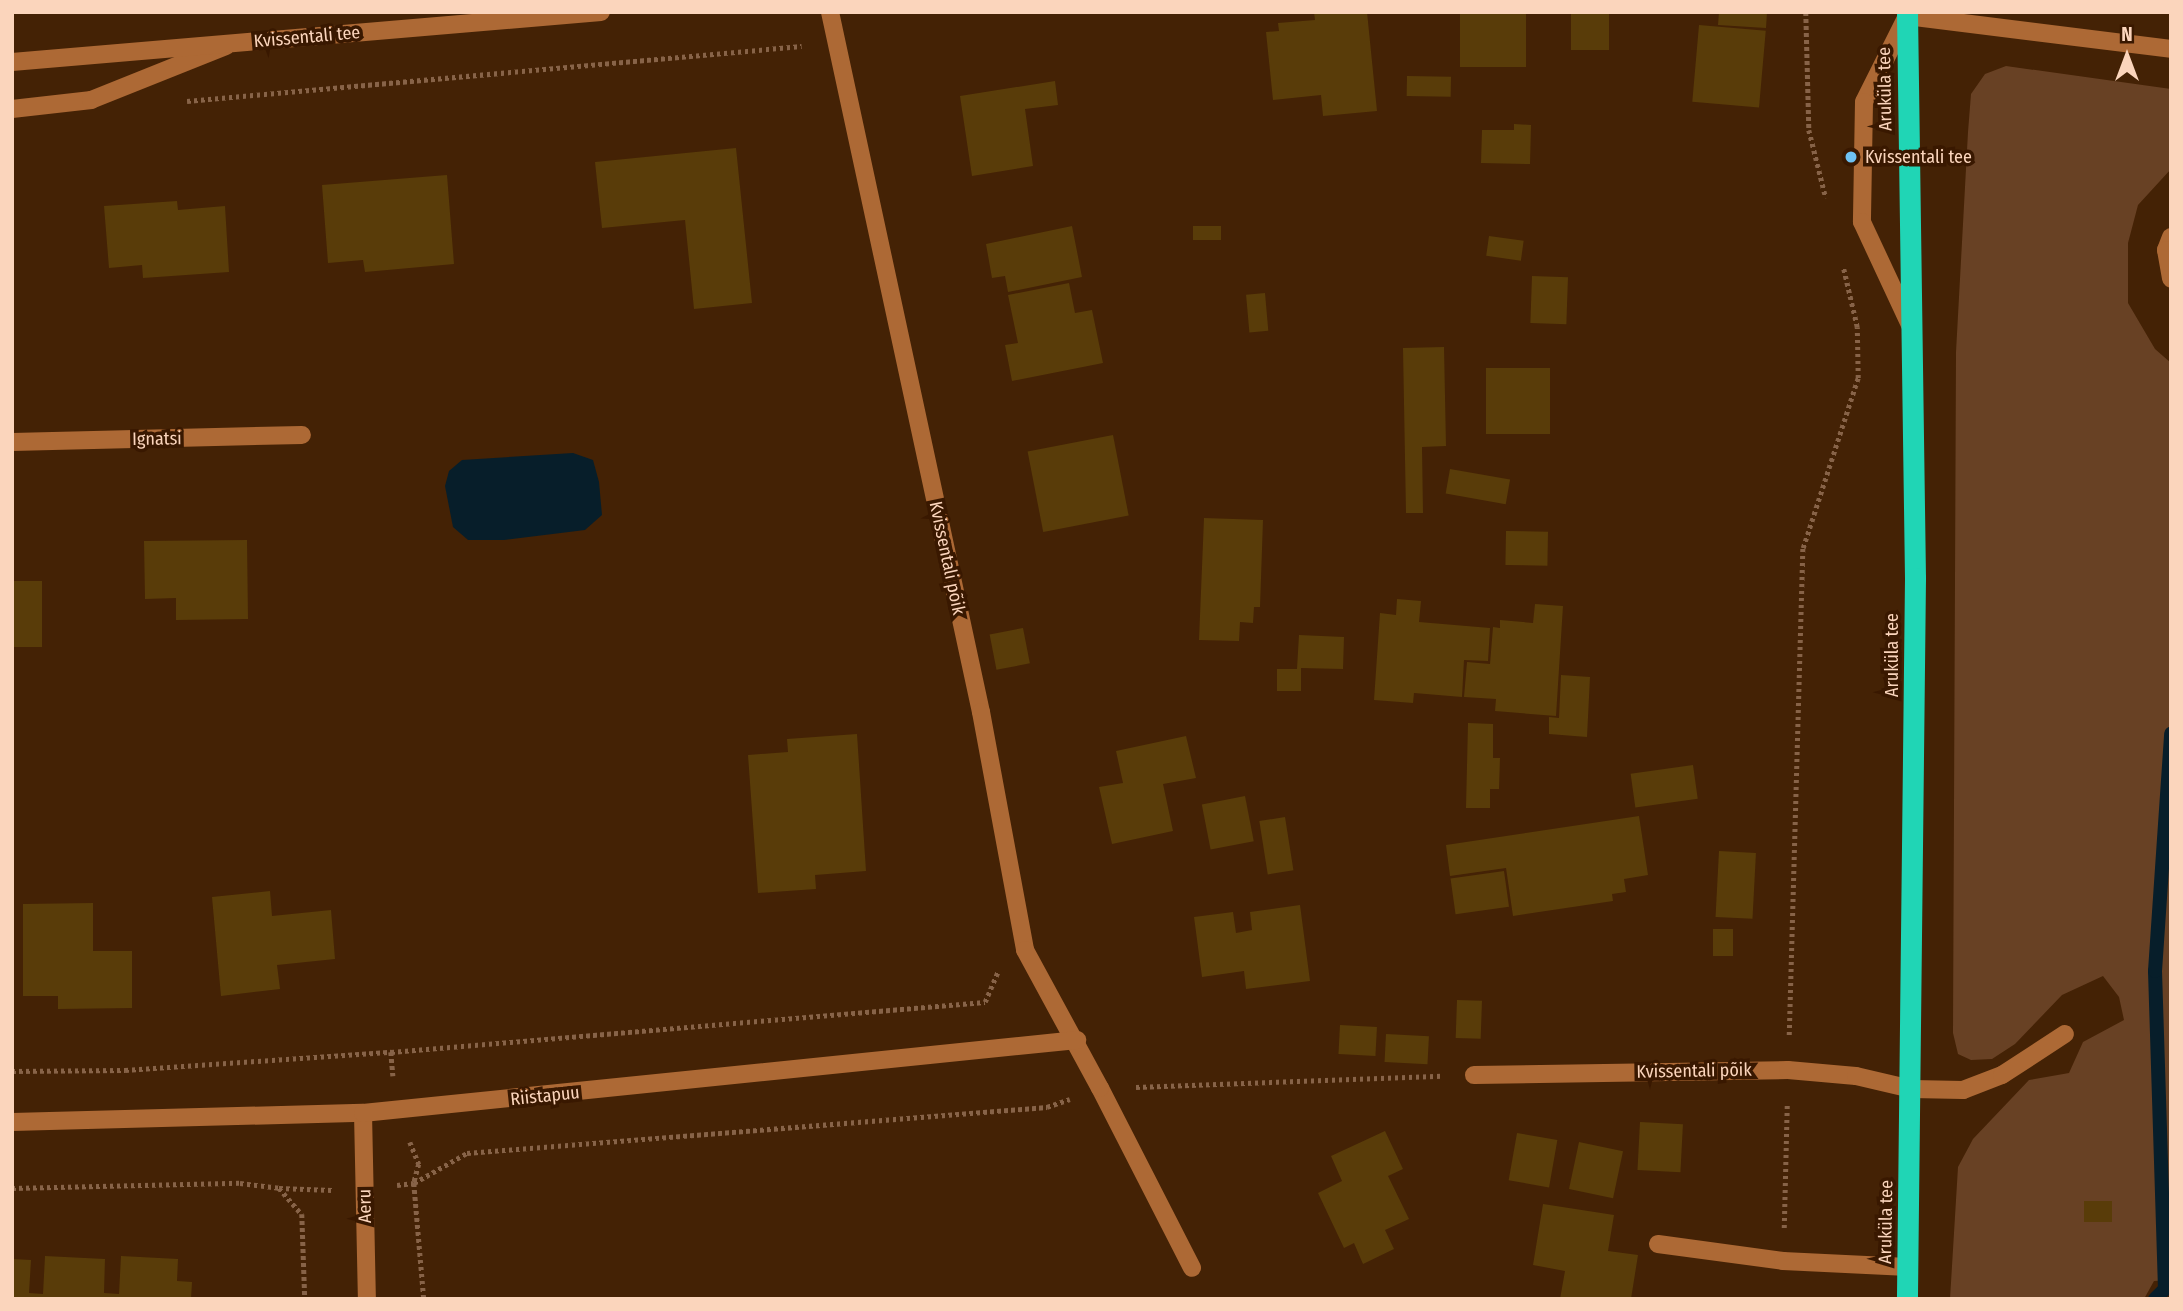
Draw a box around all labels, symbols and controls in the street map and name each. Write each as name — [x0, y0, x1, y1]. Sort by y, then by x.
north arrow — [2092, 21, 2162, 91]
street label: Kvissentali tee — [253, 22, 361, 52]
text: N — [2121, 23, 2133, 46]
street label: Aruküla tee — [1873, 47, 1897, 131]
place label: Kvissentali tee — [1865, 146, 1972, 168]
marker: Kvissentali tee — [1843, 149, 1859, 165]
street label: Ignatsi — [132, 428, 182, 450]
street label: Kvissentali põik — [924, 499, 970, 617]
street label: Aruküla tee — [1881, 613, 1903, 697]
street label: Kvissentali põik — [1636, 1059, 1752, 1083]
street label: Riistapuu — [509, 1082, 581, 1110]
street label: Aruküla tee — [1874, 1180, 1898, 1264]
street label: Aeru — [354, 1189, 376, 1223]

